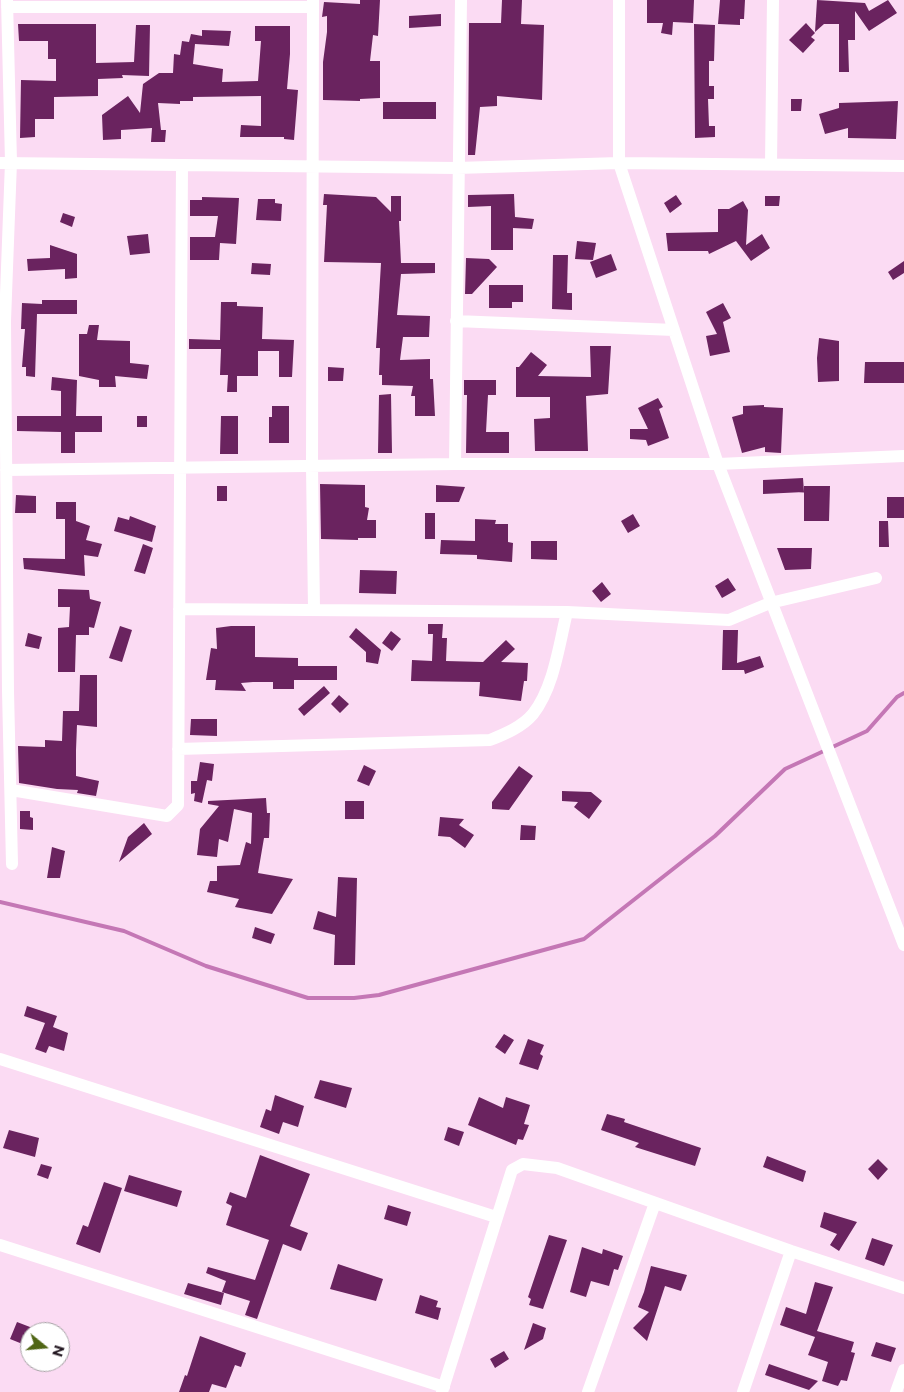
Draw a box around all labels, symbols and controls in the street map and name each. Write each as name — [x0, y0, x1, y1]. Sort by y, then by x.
north arrow — [20, 1322, 70, 1372]
text: N — [48, 1343, 69, 1359]

